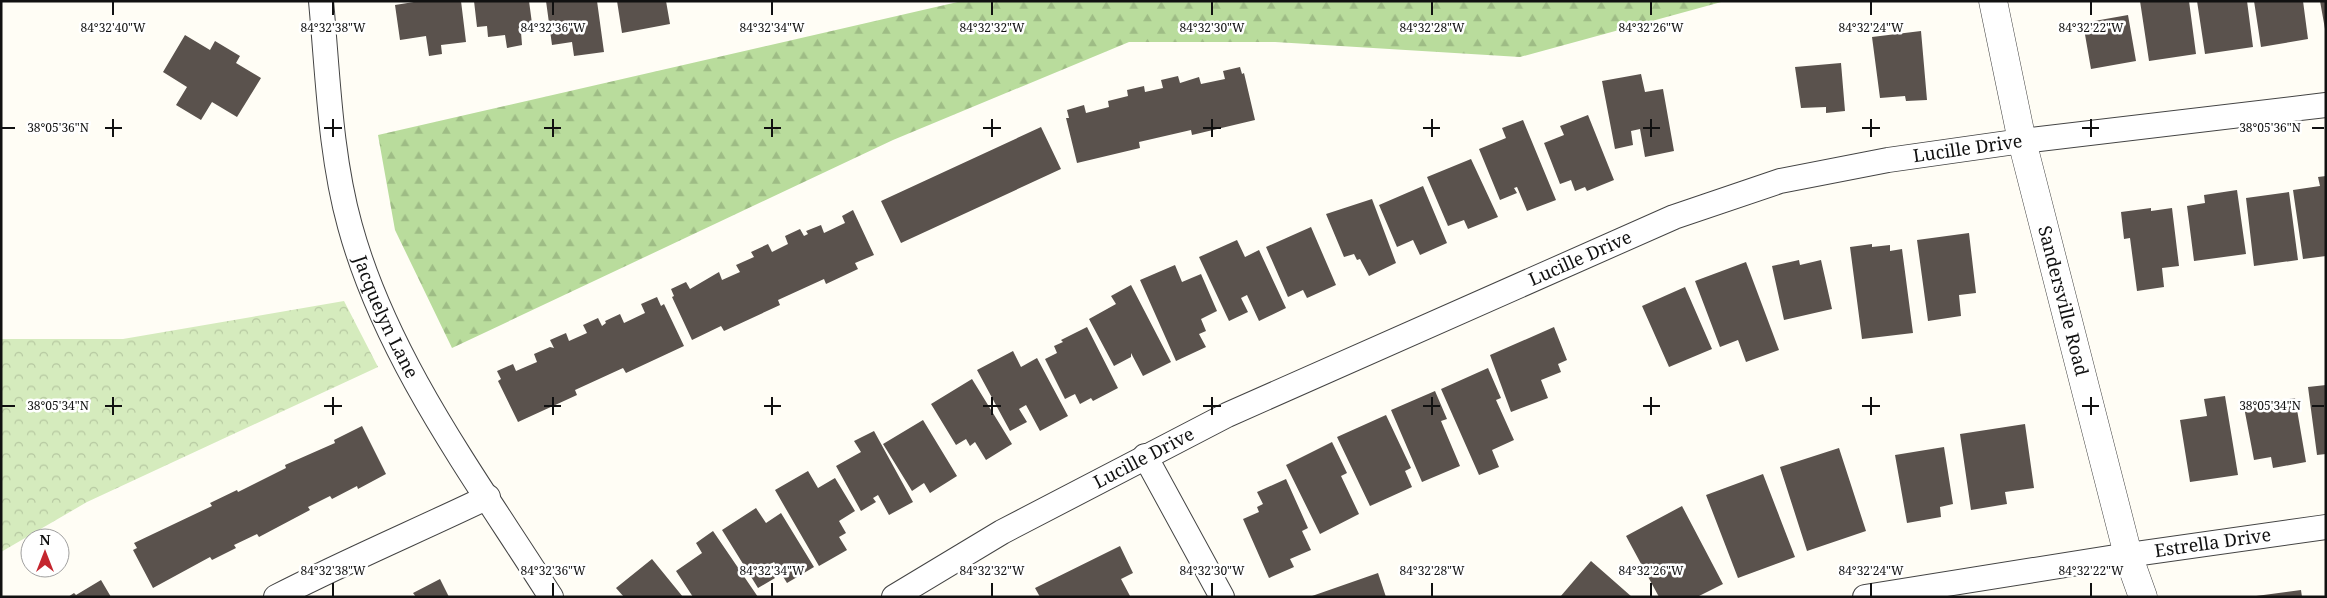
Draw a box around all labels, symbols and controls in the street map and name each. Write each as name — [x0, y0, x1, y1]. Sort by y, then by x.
text: 84°32'40"W — [80, 19, 146, 36]
text: 84°32'38"W — [300, 19, 366, 36]
text: 84°32'36"W — [520, 19, 586, 36]
text: 84°32'34"W — [739, 19, 805, 36]
text: 84°32'32"W — [959, 19, 1025, 36]
text: 84°32'30"W — [1179, 19, 1245, 36]
text: 84°32'28"W — [1399, 19, 1465, 36]
text: 84°32'26"W — [1618, 19, 1684, 36]
text: 84°32'24"W — [1838, 19, 1904, 36]
text: 84°32'22"W — [2058, 19, 2124, 36]
text: 38°05'36"N — [27, 119, 89, 136]
text: 38°05'36"N — [2239, 119, 2301, 136]
street label: Lucille Drive — [1911, 128, 2024, 167]
street label: Sandersville Road — [2033, 223, 2095, 378]
street label: Lucille Drive — [1525, 224, 1635, 291]
street label: Jacquelyn Lane — [349, 251, 425, 382]
text: 38°05'34"N — [27, 397, 89, 414]
text: 38°05'34"N — [2239, 397, 2301, 414]
street label: Lucille Drive — [1089, 421, 1198, 493]
street label: Estrella Drive — [2153, 522, 2272, 562]
north arrow — [20, 528, 70, 578]
text: N — [39, 530, 51, 549]
text: 84°32'38"W — [300, 562, 366, 579]
text: 84°32'36"W — [520, 562, 586, 579]
text: 84°32'34"W — [739, 562, 805, 579]
text: 84°32'32"W — [959, 562, 1025, 579]
text: 84°32'30"W — [1179, 562, 1245, 579]
text: 84°32'28"W — [1399, 562, 1465, 579]
text: 84°32'26"W — [1618, 562, 1684, 579]
text: 84°32'24"W — [1838, 562, 1904, 579]
text: 84°32'22"W — [2058, 562, 2124, 579]

